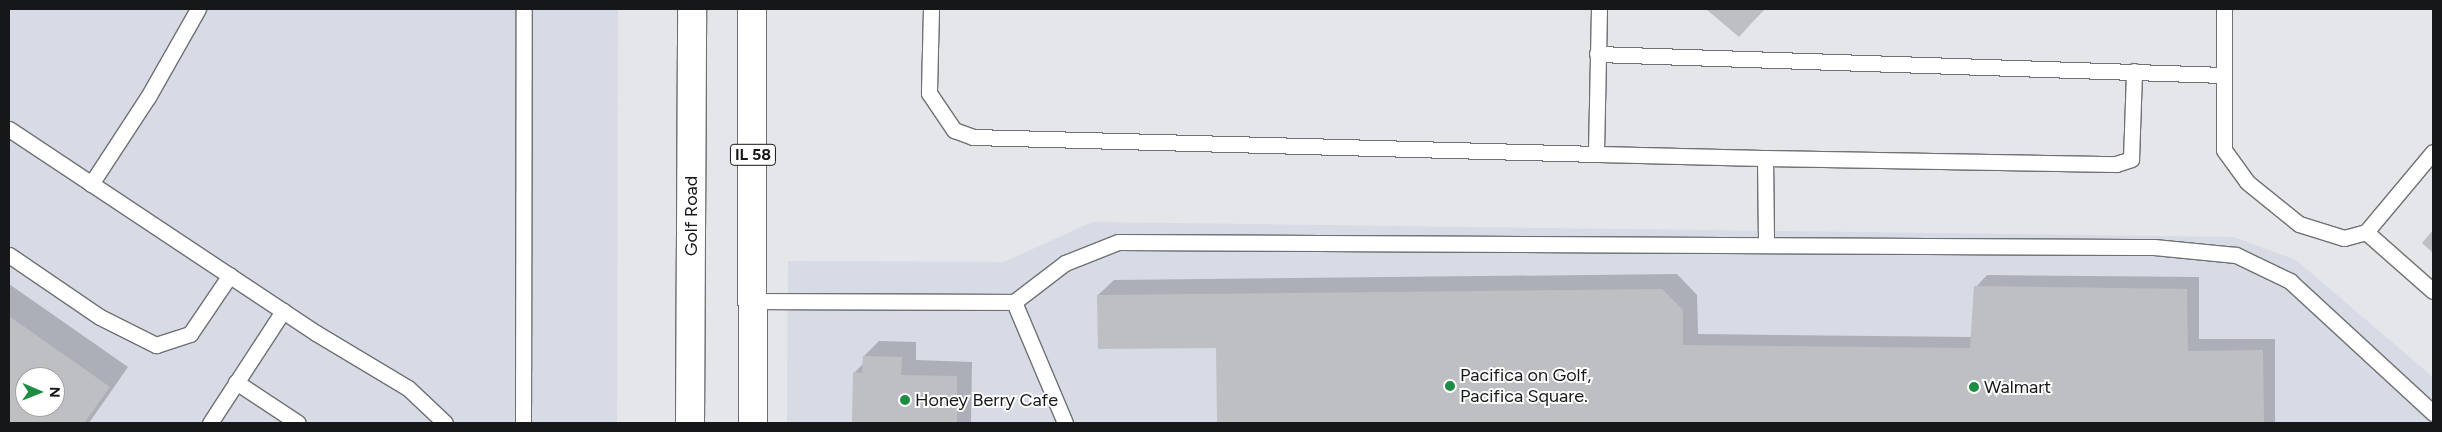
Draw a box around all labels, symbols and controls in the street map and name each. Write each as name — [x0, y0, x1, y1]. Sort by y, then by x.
road number: IL 58 — [729, 142, 777, 168]
street label: Golf Road — [680, 176, 702, 256]
place label: Pacifica on Golf, Pacifica Square. — [1460, 365, 1591, 408]
north arrow — [15, 367, 65, 417]
place label: Walmart — [1984, 376, 2051, 398]
marker: Pacifica on Golf, Pacifica Square. — [1444, 380, 1456, 392]
marker: Walmart — [1968, 381, 1980, 393]
text: N — [46, 387, 63, 398]
place label: Honey Berry Cafe — [915, 389, 1058, 411]
marker: Honey Berry Cafe — [899, 394, 911, 406]

